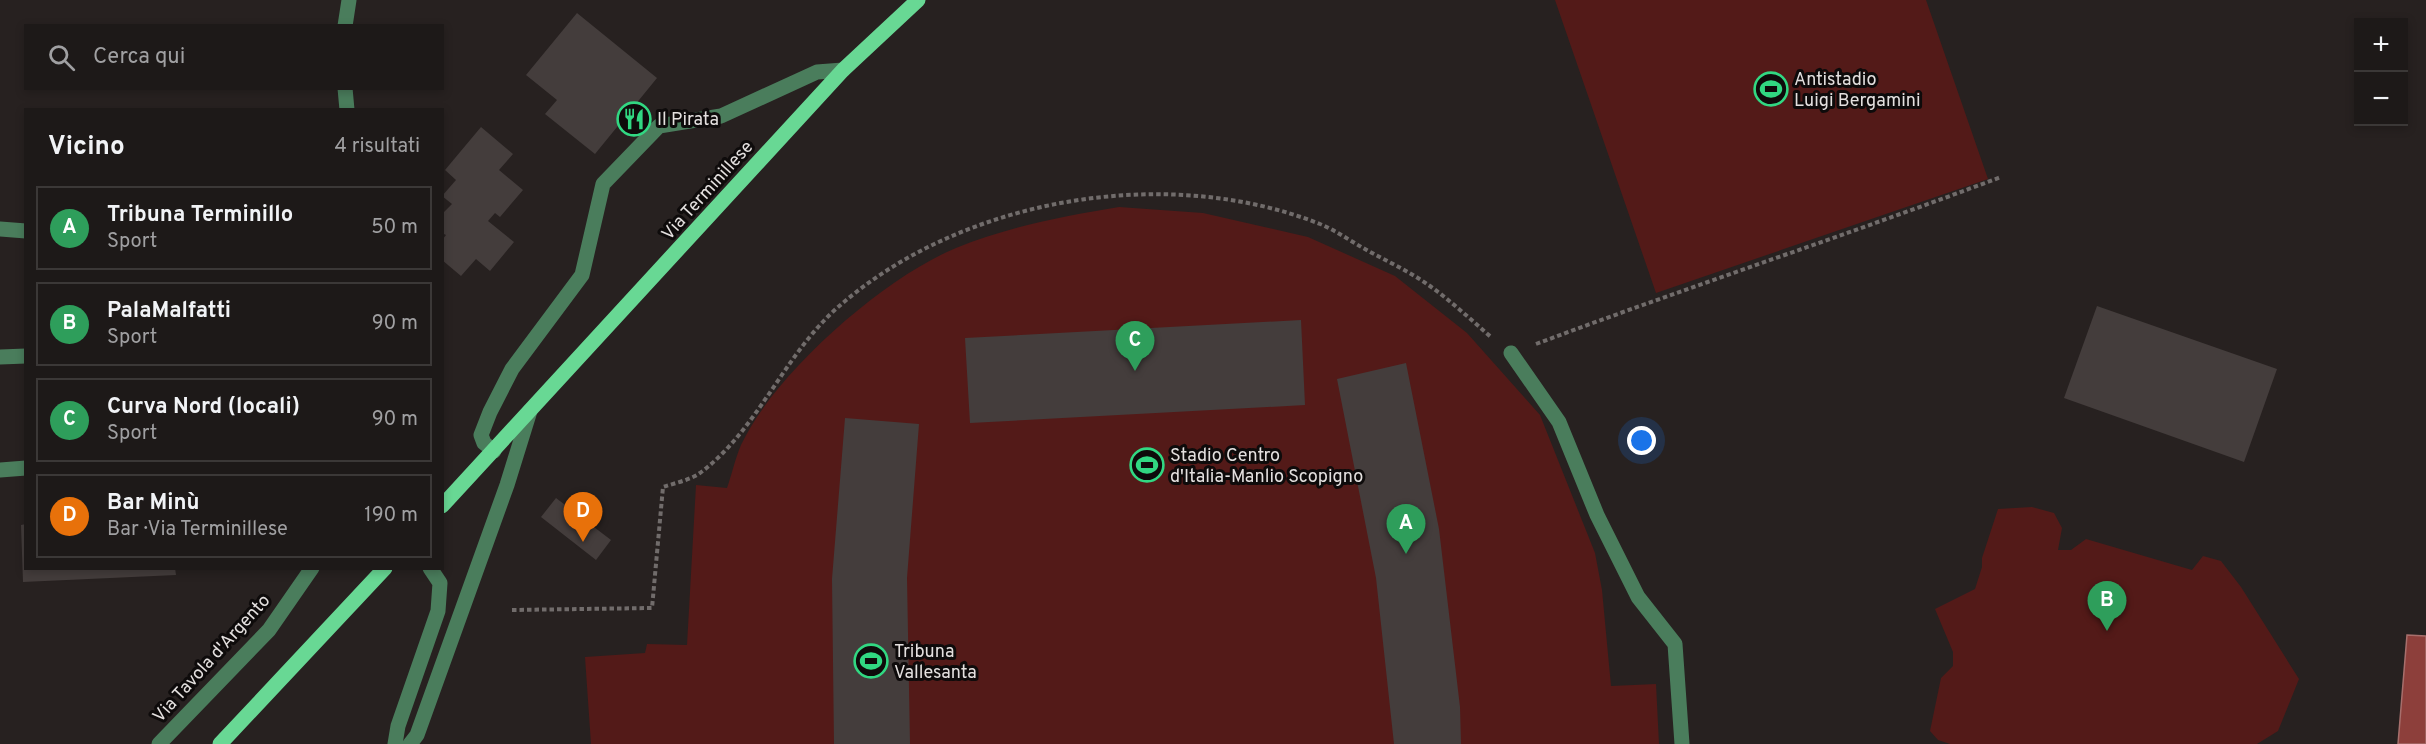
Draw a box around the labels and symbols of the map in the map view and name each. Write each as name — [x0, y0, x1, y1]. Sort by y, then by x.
place label: Antistadio Luigi Bergamini — [1794, 69, 1921, 113]
sports icon: Antistadio Luigi Bergamini — [1753, 71, 1789, 107]
restaurant icon: Il Pirata — [616, 101, 652, 137]
place label: Il Pirata — [657, 109, 719, 132]
street label: Via Terminillese — [657, 136, 759, 246]
pin: C — [1116, 322, 1154, 371]
your location — [1627, 426, 1656, 455]
place label: Stadio Centro d'Italia-Manlio Scopigno — [1170, 445, 1363, 489]
sports icon: Stadio Centro d'Italia-Manlio Scopigno — [1129, 447, 1165, 483]
pin: D — [564, 492, 602, 542]
pin: A — [1386, 504, 1426, 554]
pin: B — [2088, 582, 2126, 631]
street label: Via Tavola d'Argento — [148, 590, 276, 728]
place label: Tribuna Vallesanta — [894, 641, 977, 685]
sports icon: Tribuna Vallesanta — [853, 643, 889, 679]

